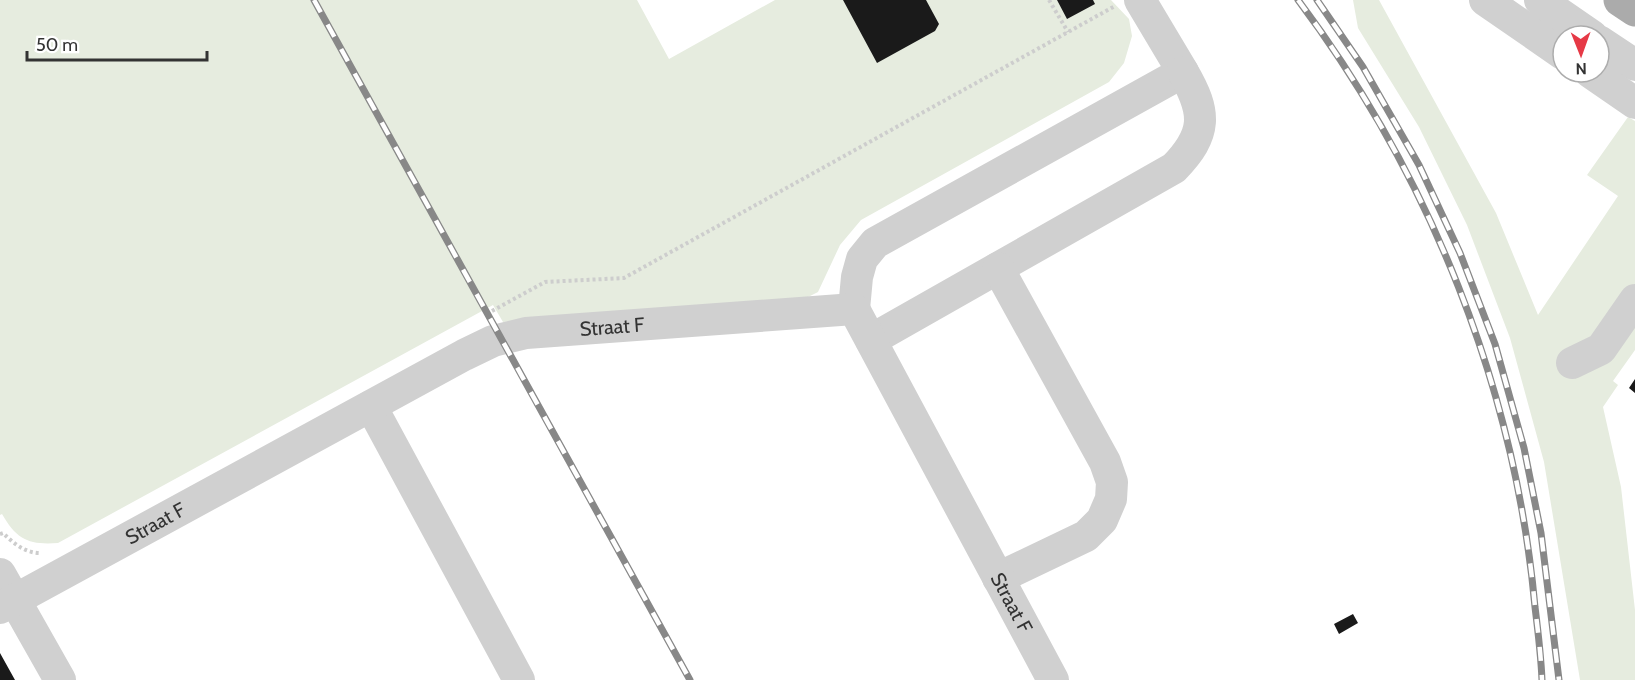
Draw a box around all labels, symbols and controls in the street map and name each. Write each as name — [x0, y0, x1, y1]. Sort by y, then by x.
scale bar — [27, 24, 207, 62]
north arrow — [1551, 24, 1611, 84]
text: 50 m — [36, 34, 78, 56]
text: N — [1575, 59, 1587, 78]
street label: Straat F — [579, 312, 646, 341]
street label: Straat F — [121, 497, 190, 549]
street label: Straat F — [986, 569, 1038, 638]

